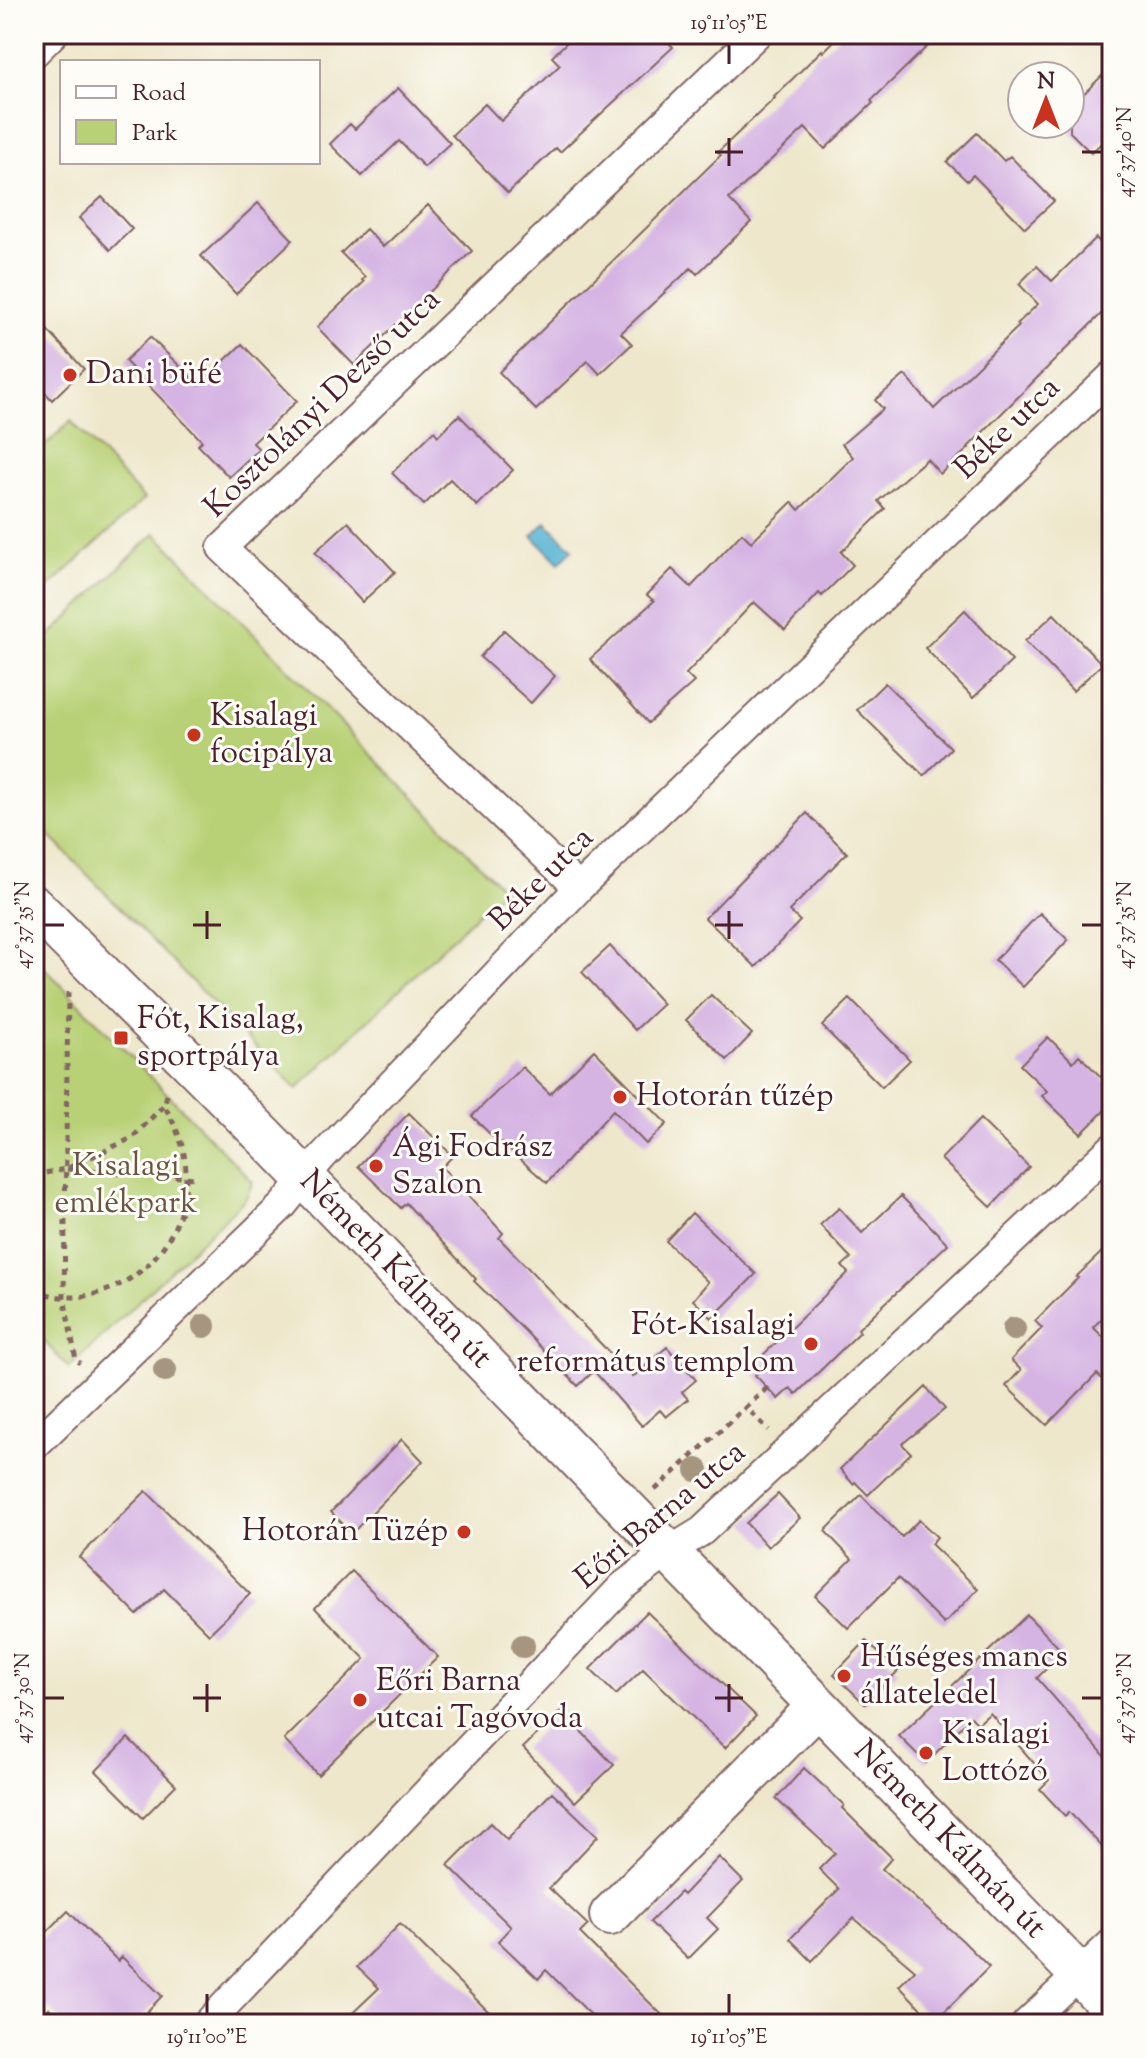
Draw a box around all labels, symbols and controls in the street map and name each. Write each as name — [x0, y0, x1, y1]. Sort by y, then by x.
text: 19°11'05"E — [691, 10, 767, 39]
legend — [60, 60, 320, 164]
north arrow — [1006, 60, 1086, 140]
text: N — [1037, 67, 1055, 99]
text: Road — [132, 77, 186, 111]
text: 47°37'40"N — [1112, 106, 1141, 198]
text: Park — [132, 117, 178, 151]
street label: Kosztolányi Dezső utca — [194, 278, 452, 529]
place label: Dani büfé — [86, 352, 222, 398]
marker: Dani büfé — [61, 366, 79, 384]
street label: Béke utca — [945, 366, 1072, 491]
place label: Kisalagi focipálya — [210, 694, 333, 777]
marker: Kisalagi focipálya — [185, 726, 203, 744]
street label: Béke utca — [479, 817, 605, 943]
text: 47°37'35"N — [10, 881, 39, 969]
text: 47°37'35"N — [1112, 881, 1141, 969]
place label: Fót, Kisalag, sportpálya — [137, 997, 304, 1080]
marker: Fót, Kisalag, sportpálya — [112, 1029, 130, 1047]
place label: Hotorán tűzép — [636, 1074, 833, 1120]
marker: Hotorán tűzép — [611, 1088, 629, 1106]
place label: Ági Fodrász Szalon — [392, 1125, 553, 1208]
park label: Kisalagi emlékpark — [54, 1144, 198, 1227]
marker: Ági Fodrász Szalon — [367, 1157, 385, 1175]
street label: Németh Kálmán út — [288, 1160, 502, 1380]
place label: Fót-Kisalagi református templom — [516, 1303, 795, 1386]
marker: Fót-Kisalagi református templom — [802, 1335, 820, 1353]
street label: Eőri Barna utca — [566, 1431, 757, 1601]
place label: Hotorán Tüzép — [242, 1509, 448, 1555]
marker: Hotorán Tüzép — [455, 1523, 473, 1541]
place label: Hűséges mancs állateledel — [860, 1635, 1068, 1718]
text: 47°37'30"N — [10, 1652, 39, 1744]
text: 47°37'30"N — [1112, 1652, 1141, 1744]
place label: Eőri Barna utcai Tagóvoda — [376, 1659, 583, 1742]
marker: Hűséges mancs állateledel — [835, 1667, 853, 1685]
marker: Eőri Barna utcai Tagóvoda — [351, 1691, 369, 1709]
place label: Kisalagi Lottózó — [942, 1712, 1050, 1795]
street label: Németh Kálmán út — [842, 1730, 1056, 1950]
marker: Kisalagi Lottózó — [917, 1744, 935, 1762]
text: 19°11'00"E — [167, 2024, 247, 2053]
text: 19°11'05"E — [691, 2024, 767, 2053]

